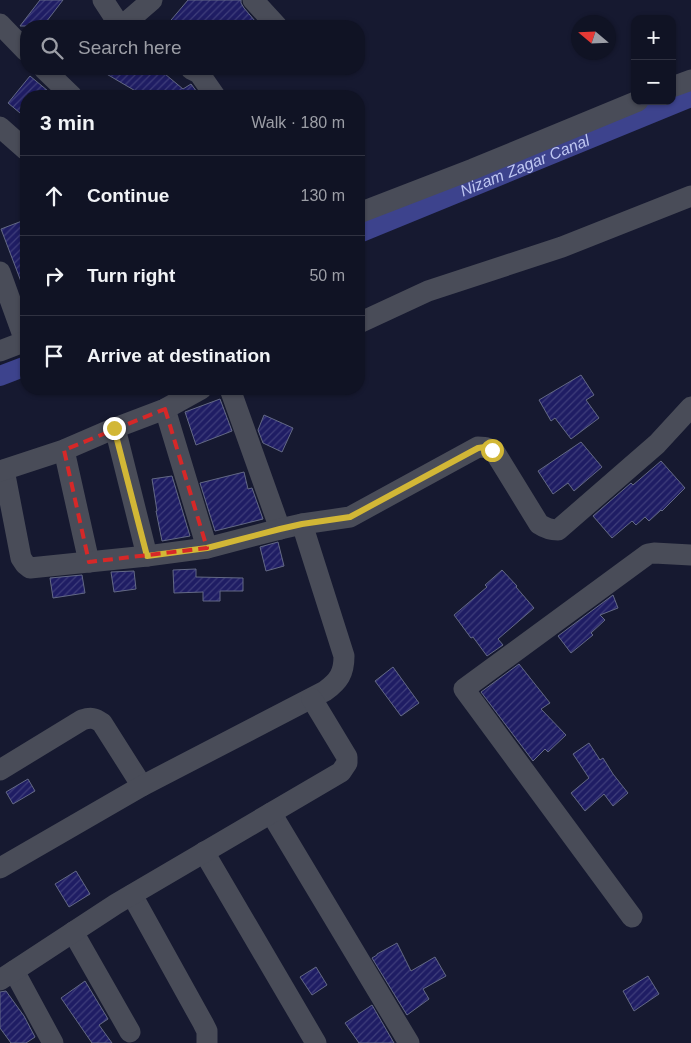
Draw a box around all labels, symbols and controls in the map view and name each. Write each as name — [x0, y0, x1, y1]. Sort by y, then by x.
north arrow — [571, 15, 616, 60]
map controls — [631, 15, 676, 105]
button: + — [631, 15, 676, 60]
search box — [20, 20, 365, 75]
icon: search — [38, 34, 66, 62]
text: Search here — [78, 37, 182, 58]
button: − — [631, 60, 676, 105]
text: 3 min — [40, 111, 95, 134]
text: Walk · 180 m — [251, 114, 345, 131]
water label: Nizam Zagar Canal — [458, 131, 592, 200]
icon: ahead — [40, 182, 68, 210]
text: Continue — [87, 185, 169, 206]
text: 130 m — [301, 187, 345, 204]
icon: right — [40, 262, 68, 290]
text: Turn right — [87, 265, 175, 286]
text: 50 m — [309, 267, 345, 284]
icon: arrive — [40, 342, 68, 370]
text: Arrive at destination — [87, 345, 271, 366]
route end — [103, 417, 126, 440]
route start — [481, 439, 504, 462]

